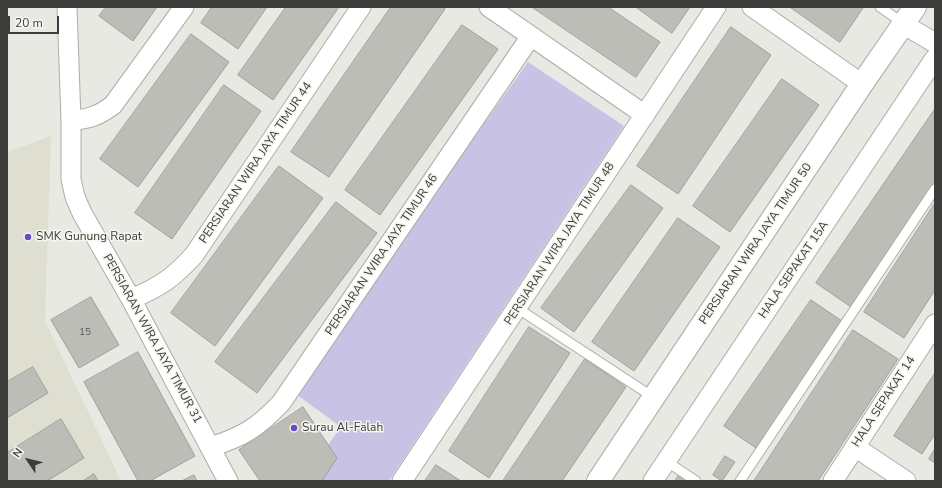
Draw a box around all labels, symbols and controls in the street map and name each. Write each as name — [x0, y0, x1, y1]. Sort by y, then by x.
scale bar — [10, 8, 61, 34]
text: 20 m — [15, 15, 43, 31]
street label: PERSIARAN WIRA JAYA TIMUR 44 — [197, 80, 315, 246]
street label: PERSIARAN WIRA JAYA TIMUR 48 — [502, 160, 618, 328]
street label: PERSIARAN WIRA JAYA TIMUR 50 — [697, 161, 815, 327]
street label: PERSIARAN WIRA JAYA TIMUR 46 — [323, 172, 441, 338]
street label: HALA SEPAKAT 15A — [756, 219, 832, 321]
place label: SMK Gunung Rapat — [36, 230, 142, 244]
marker: SMK Gunung Rapat — [23, 232, 33, 242]
street label: PERSIARAN WIRA JAYA TIMUR 31 — [99, 252, 205, 426]
house number: 15 — [79, 327, 91, 339]
street label: HALA SEPAKAT 14 — [849, 354, 919, 450]
place label: Surau Al-Falah — [302, 421, 383, 435]
marker: Surau Al-Falah — [289, 423, 299, 433]
north arrow — [8, 440, 48, 480]
text: N — [9, 445, 26, 461]

